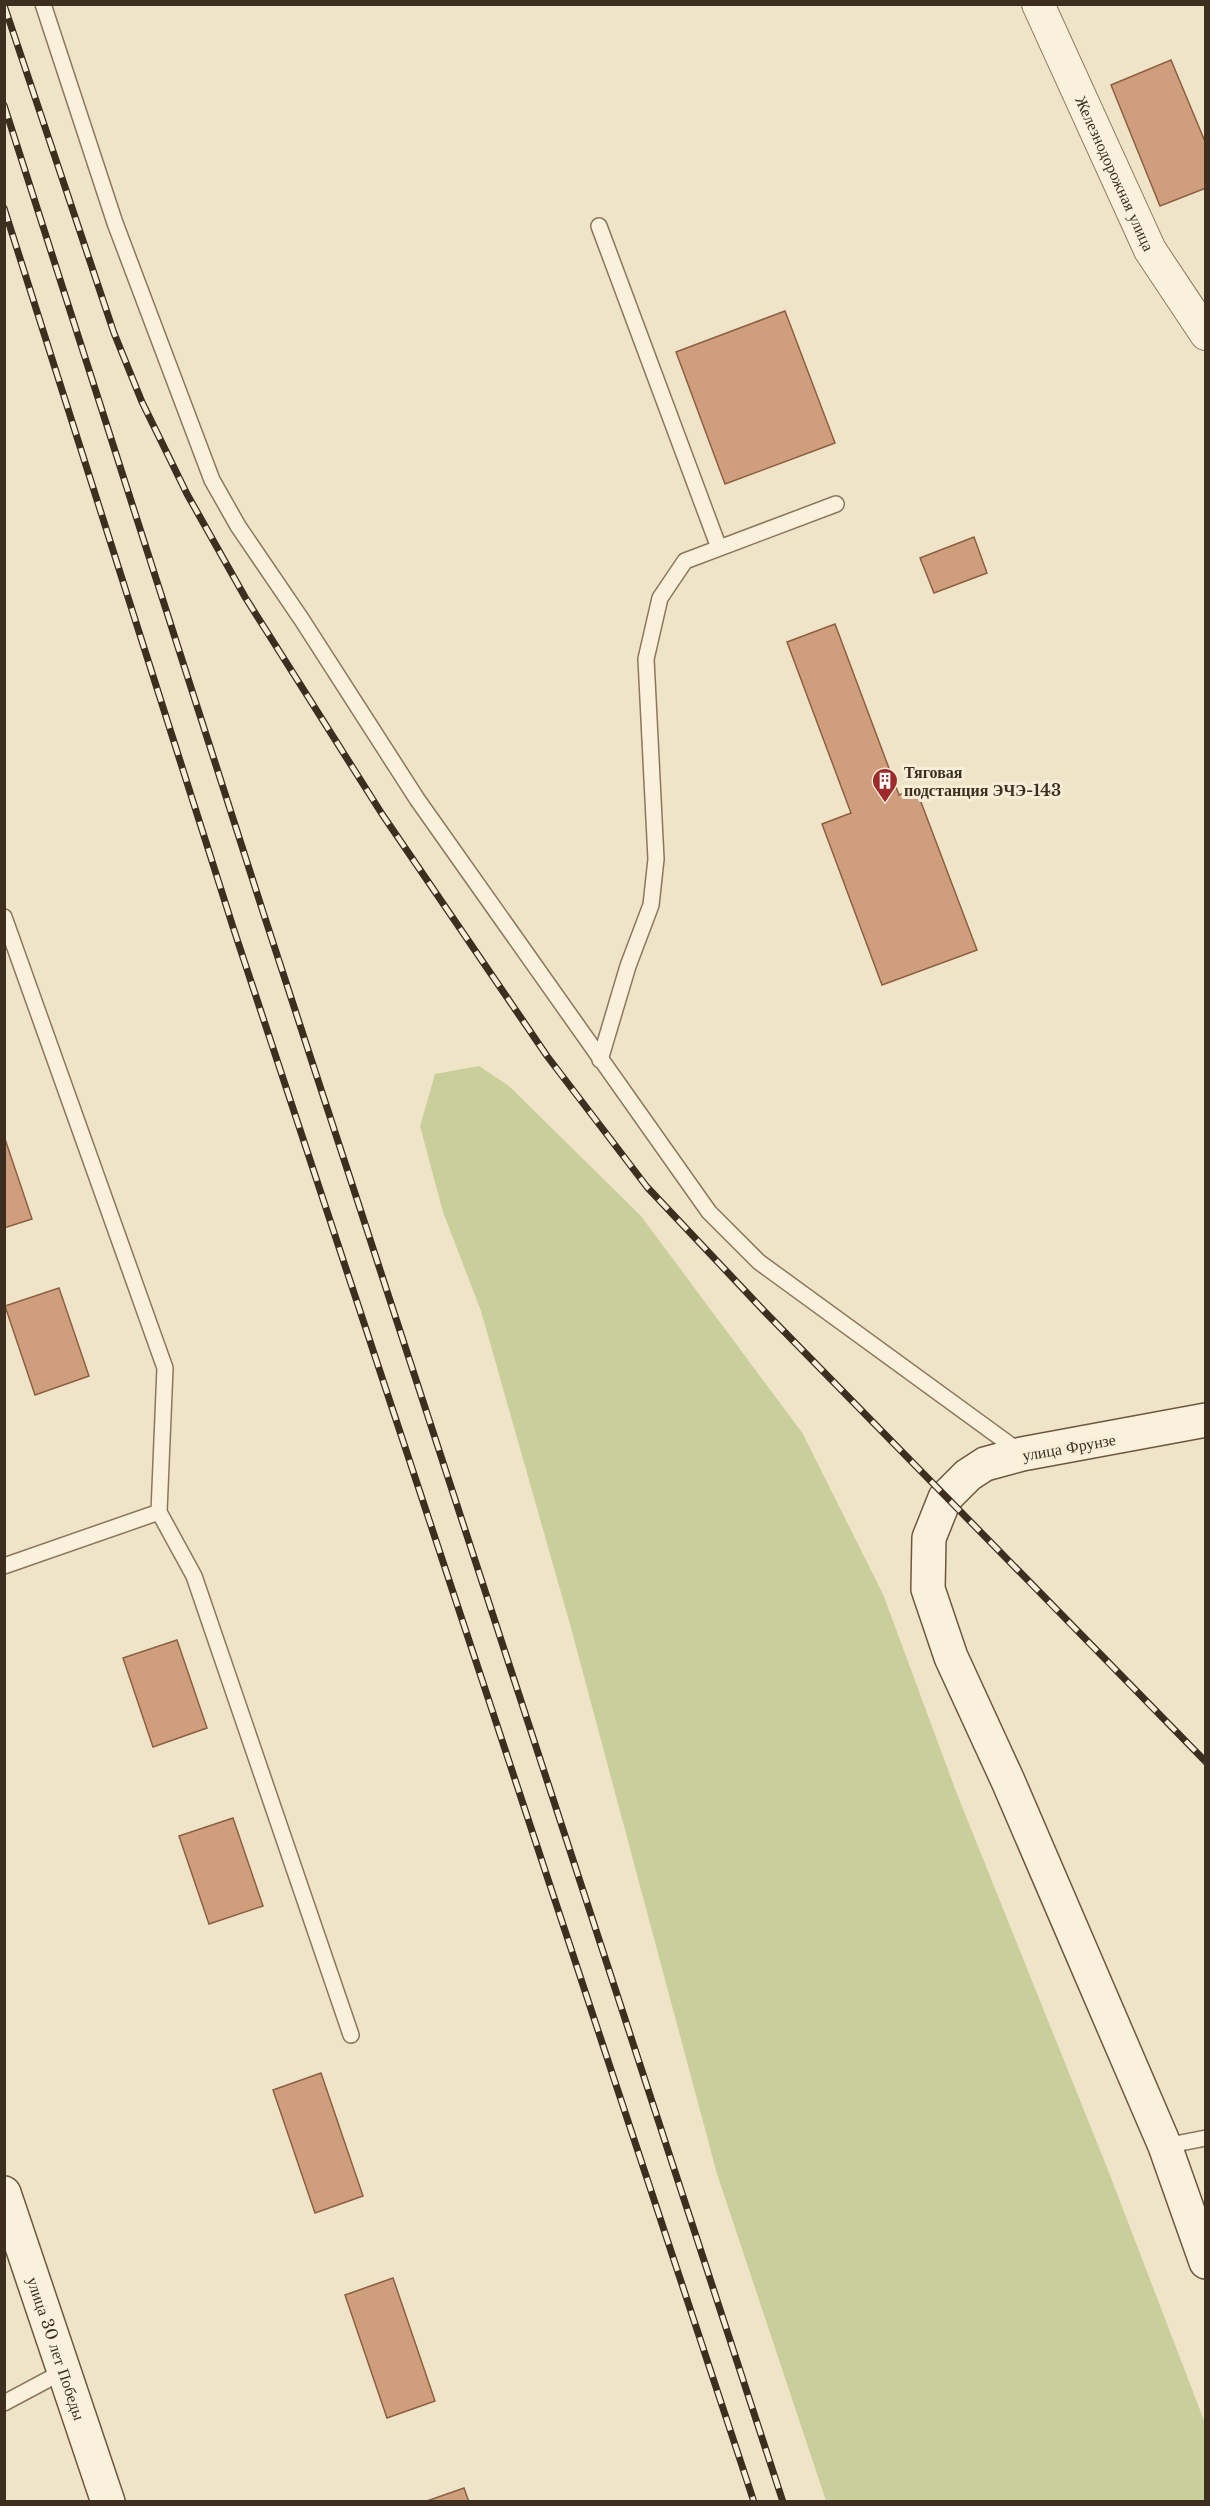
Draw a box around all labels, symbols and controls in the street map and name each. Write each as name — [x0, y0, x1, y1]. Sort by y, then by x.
street label: Железнодорожная улица — [1071, 93, 1159, 254]
place label: Тяговая подстанция ЭЧЭ-143 — [904, 762, 1061, 800]
building icon: Тяговая подстанция ЭЧЭ-143 — [870, 766, 900, 804]
street label: улица Фрунзе — [1021, 1429, 1117, 1465]
street label: улица 30 лет Победы — [23, 2274, 90, 2423]

